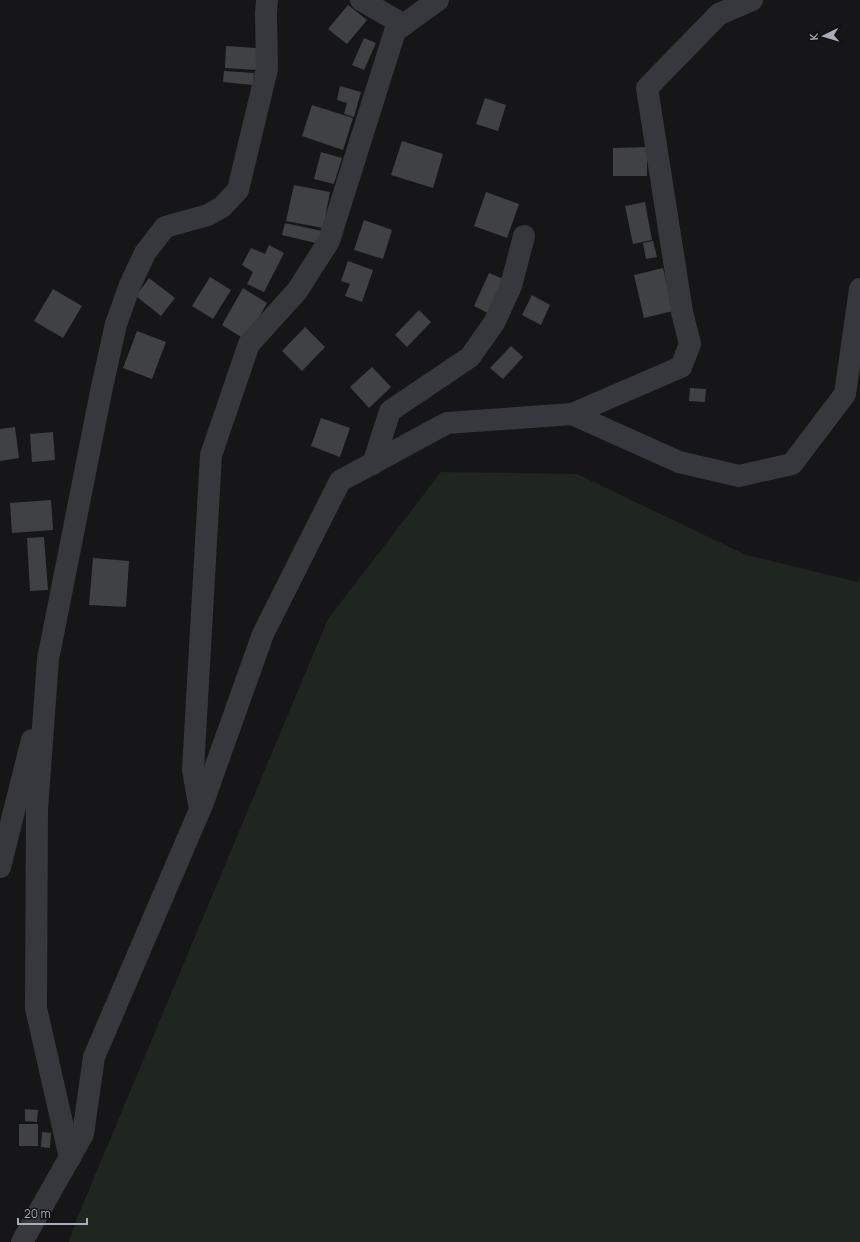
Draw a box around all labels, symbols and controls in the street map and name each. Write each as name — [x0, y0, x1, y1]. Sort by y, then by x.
north arrow — [804, 16, 844, 56]
text: K — [806, 32, 821, 41]
scale bar — [18, 1200, 87, 1226]
text: 20 m — [24, 1205, 51, 1222]

